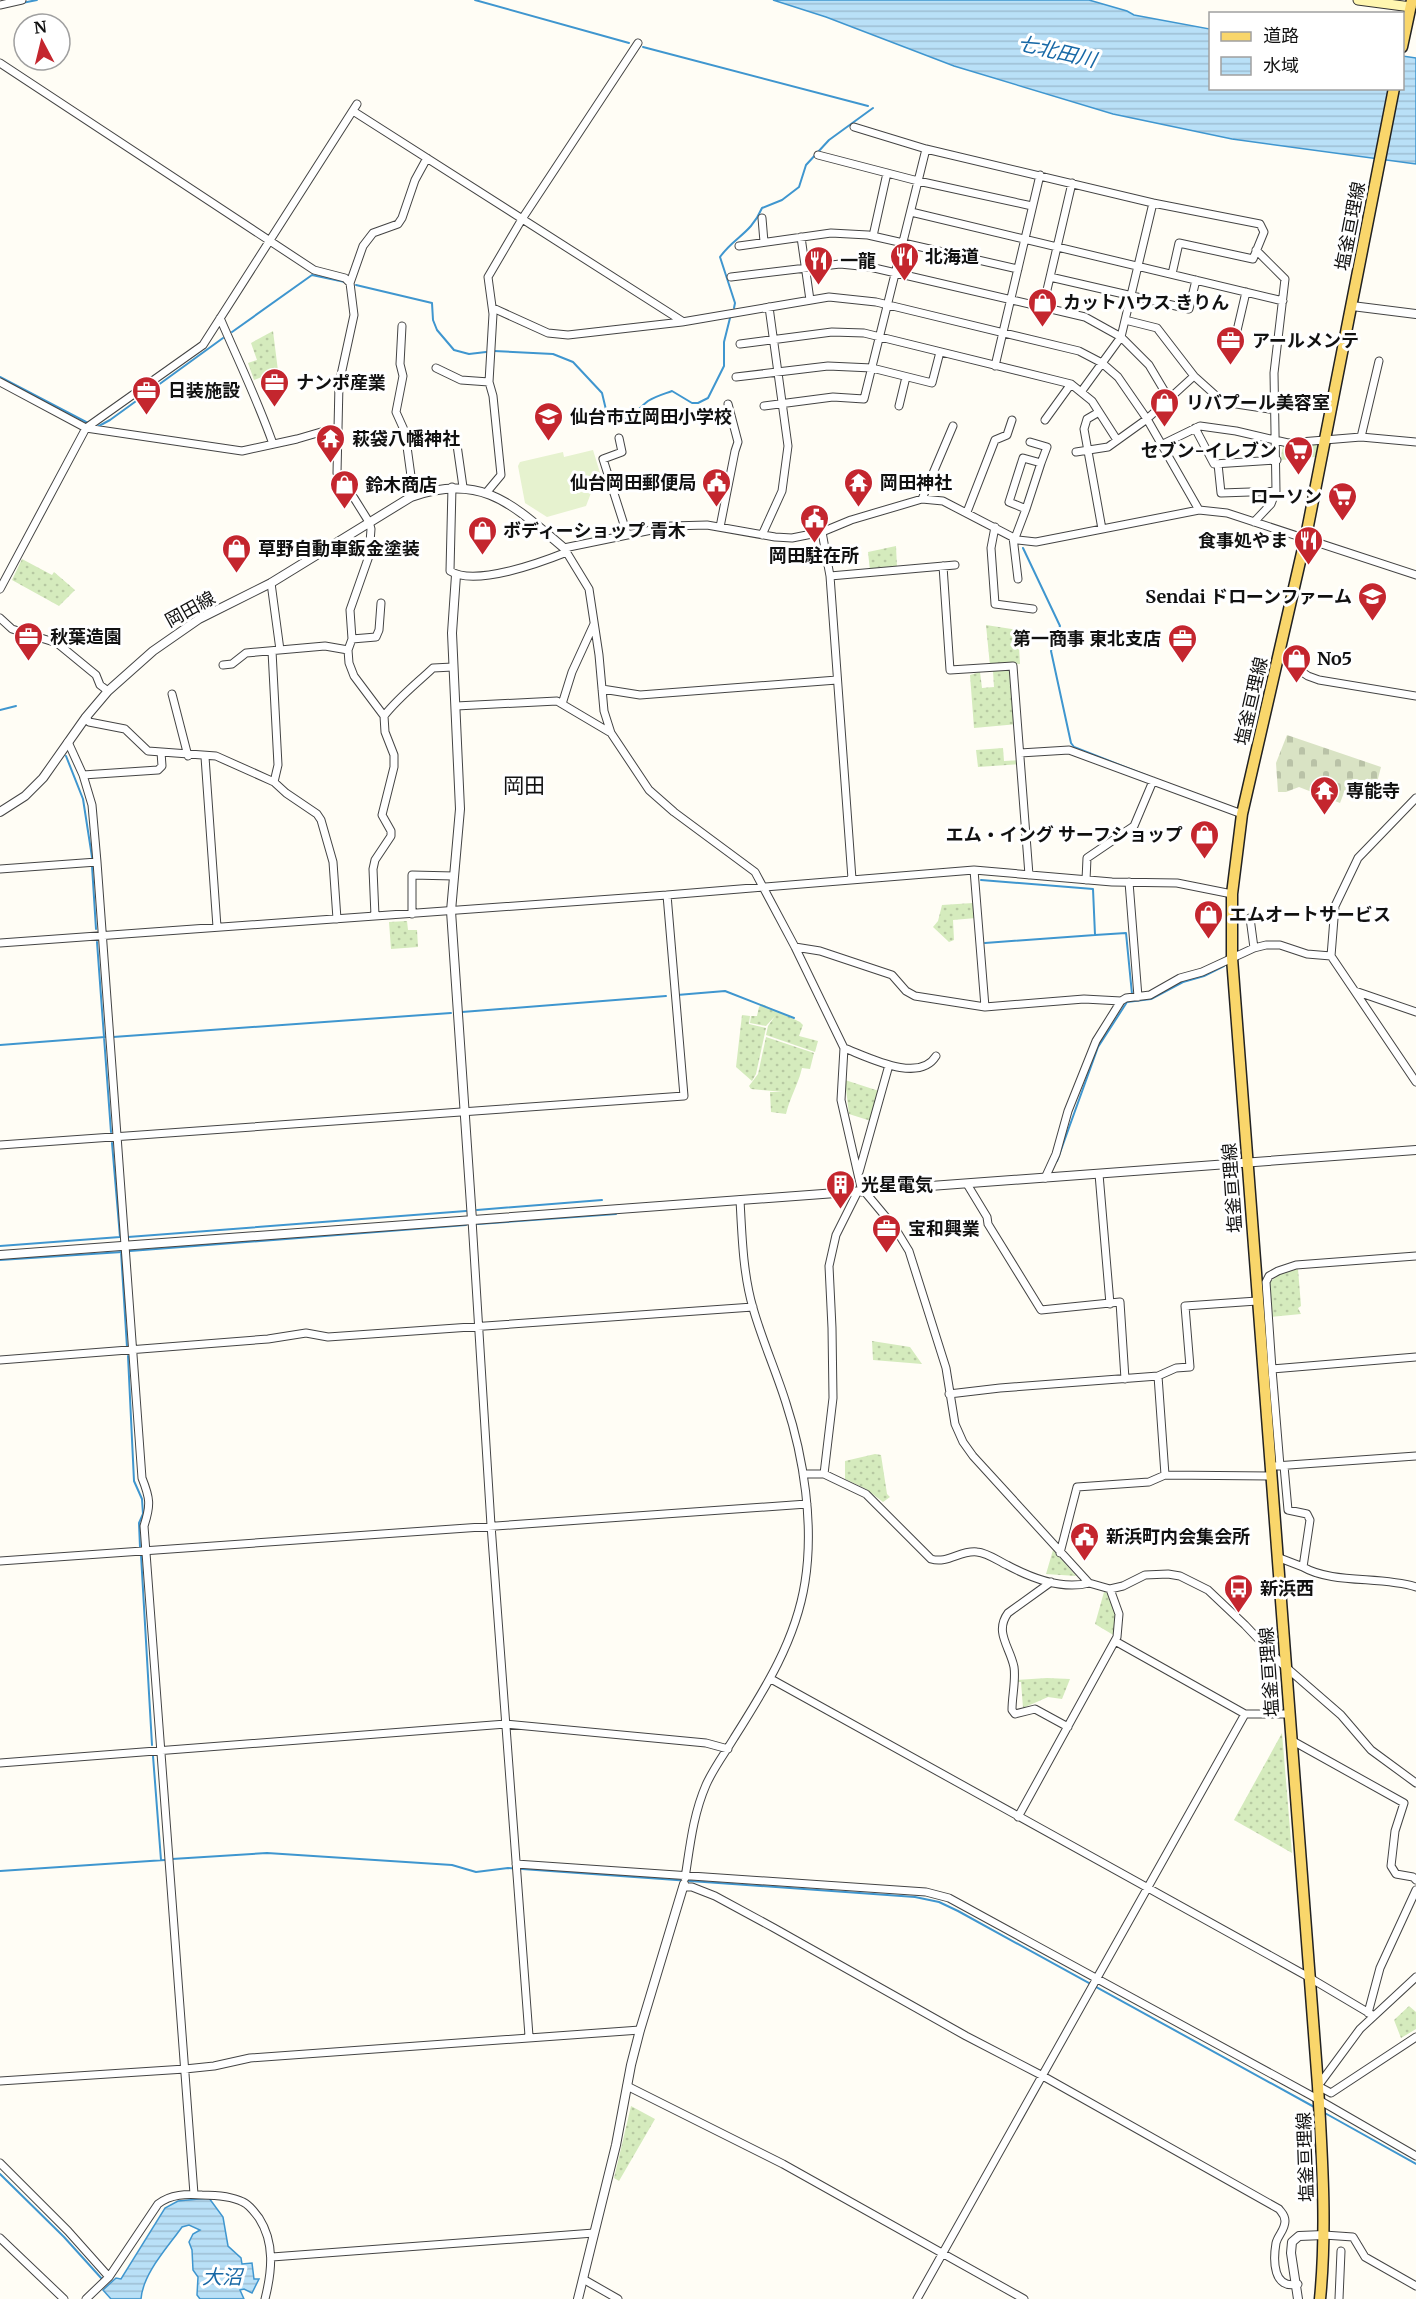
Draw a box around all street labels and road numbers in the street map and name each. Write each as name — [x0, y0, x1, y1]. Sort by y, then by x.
street label: 塩釜亘理線 — [1330, 180, 1370, 272]
street label: 岡田線 — [161, 586, 219, 632]
street label: 塩釜亘理線 — [1230, 655, 1272, 747]
street label: 塩釜亘理線 — [1217, 1142, 1247, 1234]
street label: 塩釜亘理線 — [1254, 1626, 1284, 1718]
street label: 塩釜亘理線 — [1292, 2112, 1318, 2202]

